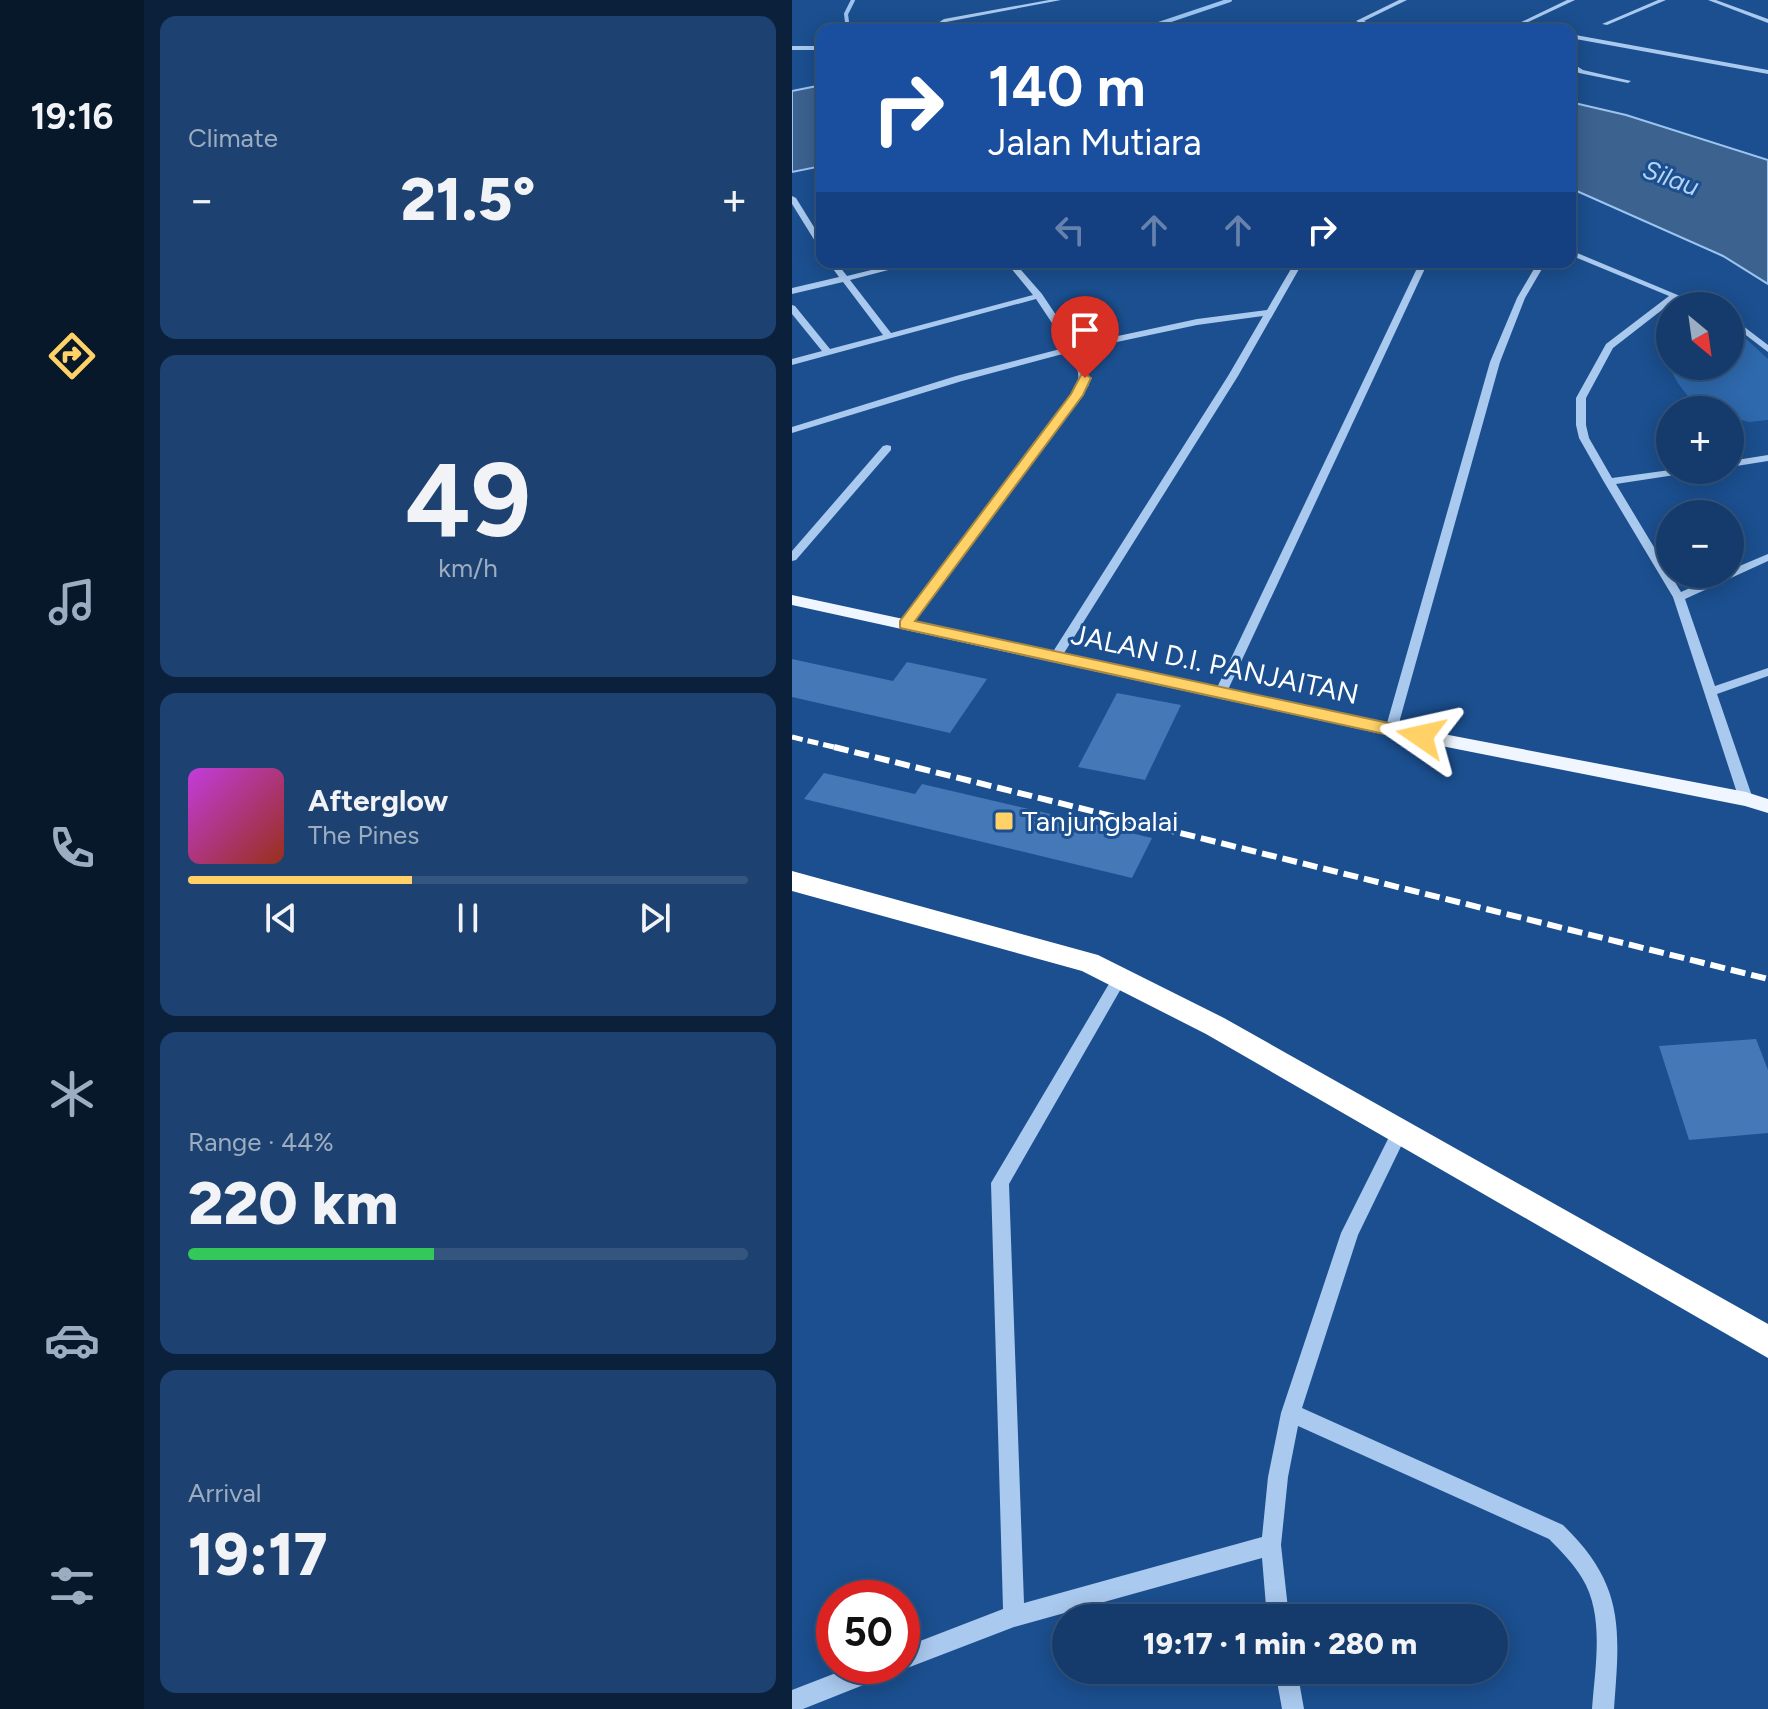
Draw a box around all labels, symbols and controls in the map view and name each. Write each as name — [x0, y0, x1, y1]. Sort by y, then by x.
text: 140 m — [988, 53, 1146, 120]
icon: right — [856, 56, 960, 160]
text: 19:16 — [31, 95, 113, 138]
text: Jalan Mutiara — [988, 121, 1202, 164]
text: Climate — [188, 122, 278, 154]
water label: Silau — [1638, 153, 1704, 203]
text: 21.5° — [401, 163, 535, 235]
text: − — [188, 173, 215, 226]
text: + — [721, 173, 748, 226]
icon: left — [1048, 208, 1092, 252]
icon: ahead — [1132, 208, 1176, 252]
icon: ahead — [1216, 208, 1260, 252]
icon: right — [1300, 208, 1344, 252]
north arrow — [1656, 292, 1744, 380]
map controls — [1656, 292, 1744, 588]
pin — [1051, 296, 1119, 378]
icon: arrive — [1063, 308, 1107, 352]
icon: directions — [44, 328, 100, 384]
button: + — [1656, 396, 1744, 484]
text: 49 — [405, 437, 531, 562]
button: − — [1656, 500, 1744, 588]
text: km/h — [438, 552, 498, 584]
icon: music — [44, 574, 100, 630]
street label: JALAN D.I. PANJAITAN — [1068, 617, 1362, 711]
position arrow — [1379, 694, 1463, 778]
text: Afterglow — [308, 782, 448, 819]
place label: Tanjungbalai — [1022, 804, 1178, 838]
marker: Tanjungbalai — [993, 810, 1015, 832]
text: The Pines — [308, 819, 419, 851]
icon: phone — [44, 820, 100, 876]
icon: previous — [259, 896, 303, 940]
icon: pause — [446, 896, 490, 940]
icon: next — [633, 896, 677, 940]
icon: climate — [44, 1066, 100, 1122]
text: Range · 44% — [188, 1126, 334, 1158]
text: 220 km — [188, 1167, 398, 1239]
icon: car — [44, 1312, 100, 1368]
text: Arrival — [188, 1477, 261, 1509]
text: 19:17 — [188, 1518, 328, 1590]
icon: filters — [44, 1558, 100, 1614]
speed limit sign: 50 — [816, 1580, 920, 1684]
text: 19:17 · 1 min · 280 m — [1143, 1625, 1417, 1662]

